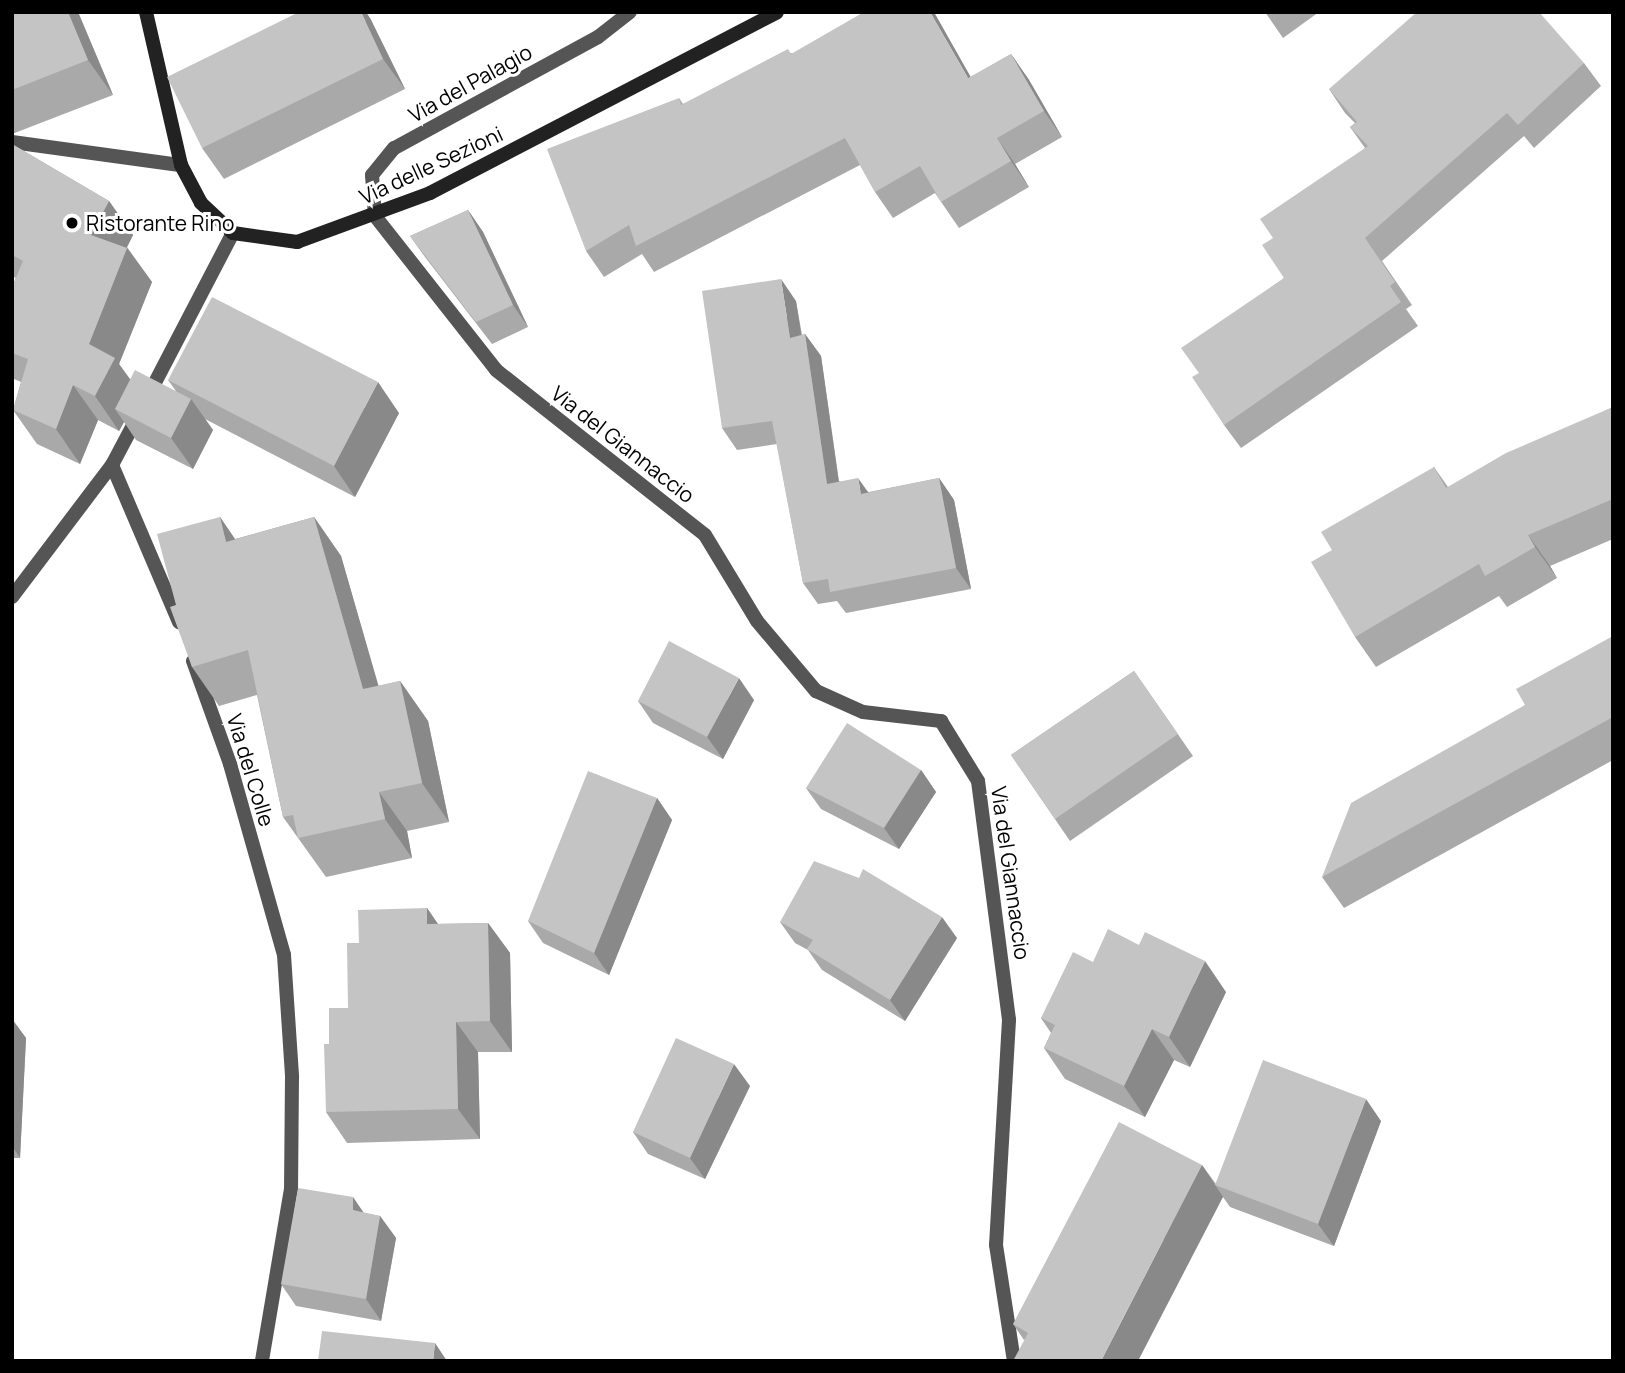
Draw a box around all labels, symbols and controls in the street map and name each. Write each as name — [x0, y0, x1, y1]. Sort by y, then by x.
street label: Via del Palagio — [404, 39, 536, 127]
street label: Via delle Sezioni — [355, 121, 507, 209]
place label: Ristorante Rino — [86, 210, 234, 236]
marker: Ristorante Rino — [64, 215, 80, 231]
street label: Via del Giannaccio — [546, 380, 700, 508]
street label: Via del Colle — [222, 711, 280, 829]
street label: Via del Giannaccio — [986, 785, 1036, 961]

